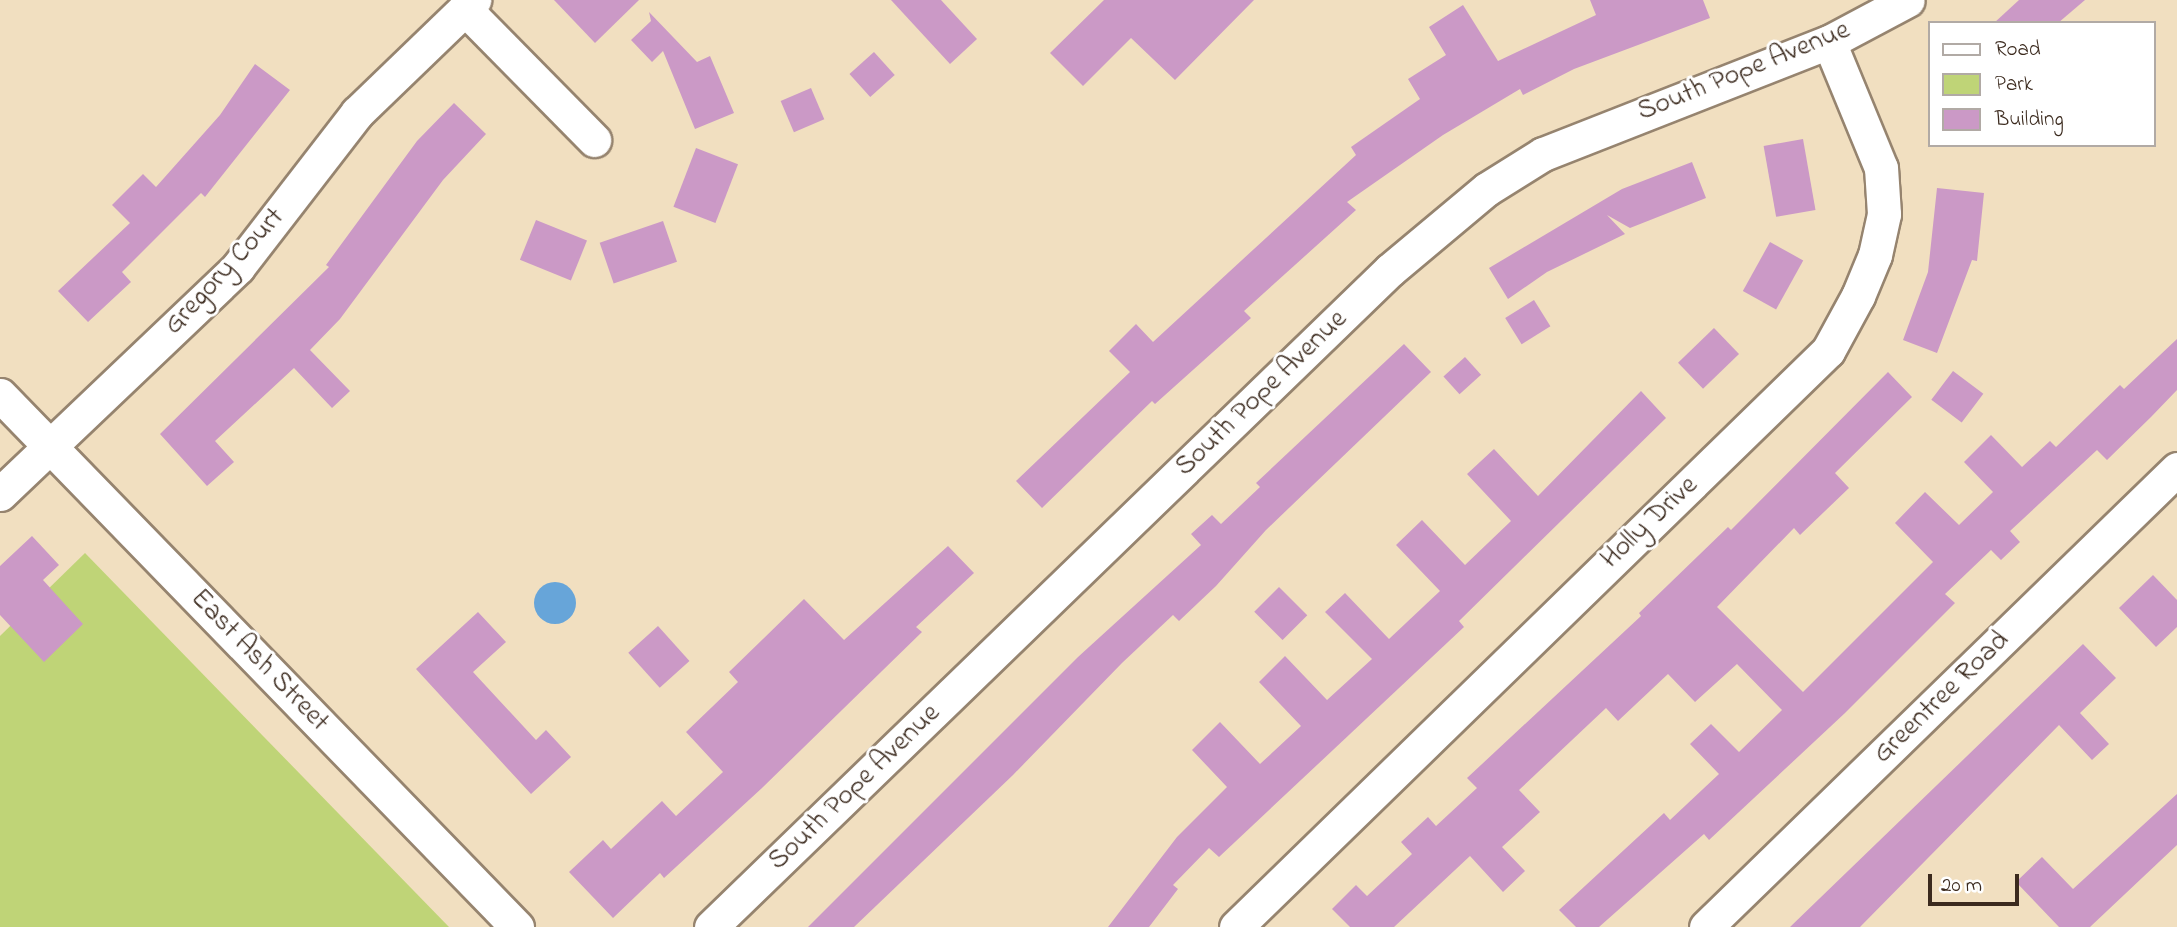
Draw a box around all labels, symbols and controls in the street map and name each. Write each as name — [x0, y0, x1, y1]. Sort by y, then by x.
street label: South Pope Avenue — [1633, 14, 1855, 130]
legend — [1928, 21, 2156, 147]
text: Road — [1995, 35, 2041, 65]
text: Park — [1995, 70, 2033, 100]
text: Building — [1995, 105, 2064, 135]
street label: Gregory Court — [158, 202, 292, 342]
street label: South Pope Avenue — [1169, 304, 1355, 484]
street label: Holly Drive — [1595, 470, 1705, 576]
street label: East Ash Street — [183, 583, 335, 739]
street label: Greentree Road — [1867, 625, 2017, 771]
street label: South Pope Avenue — [762, 698, 948, 878]
scale bar — [1932, 860, 2023, 904]
text: 20 m — [1941, 871, 1982, 901]

